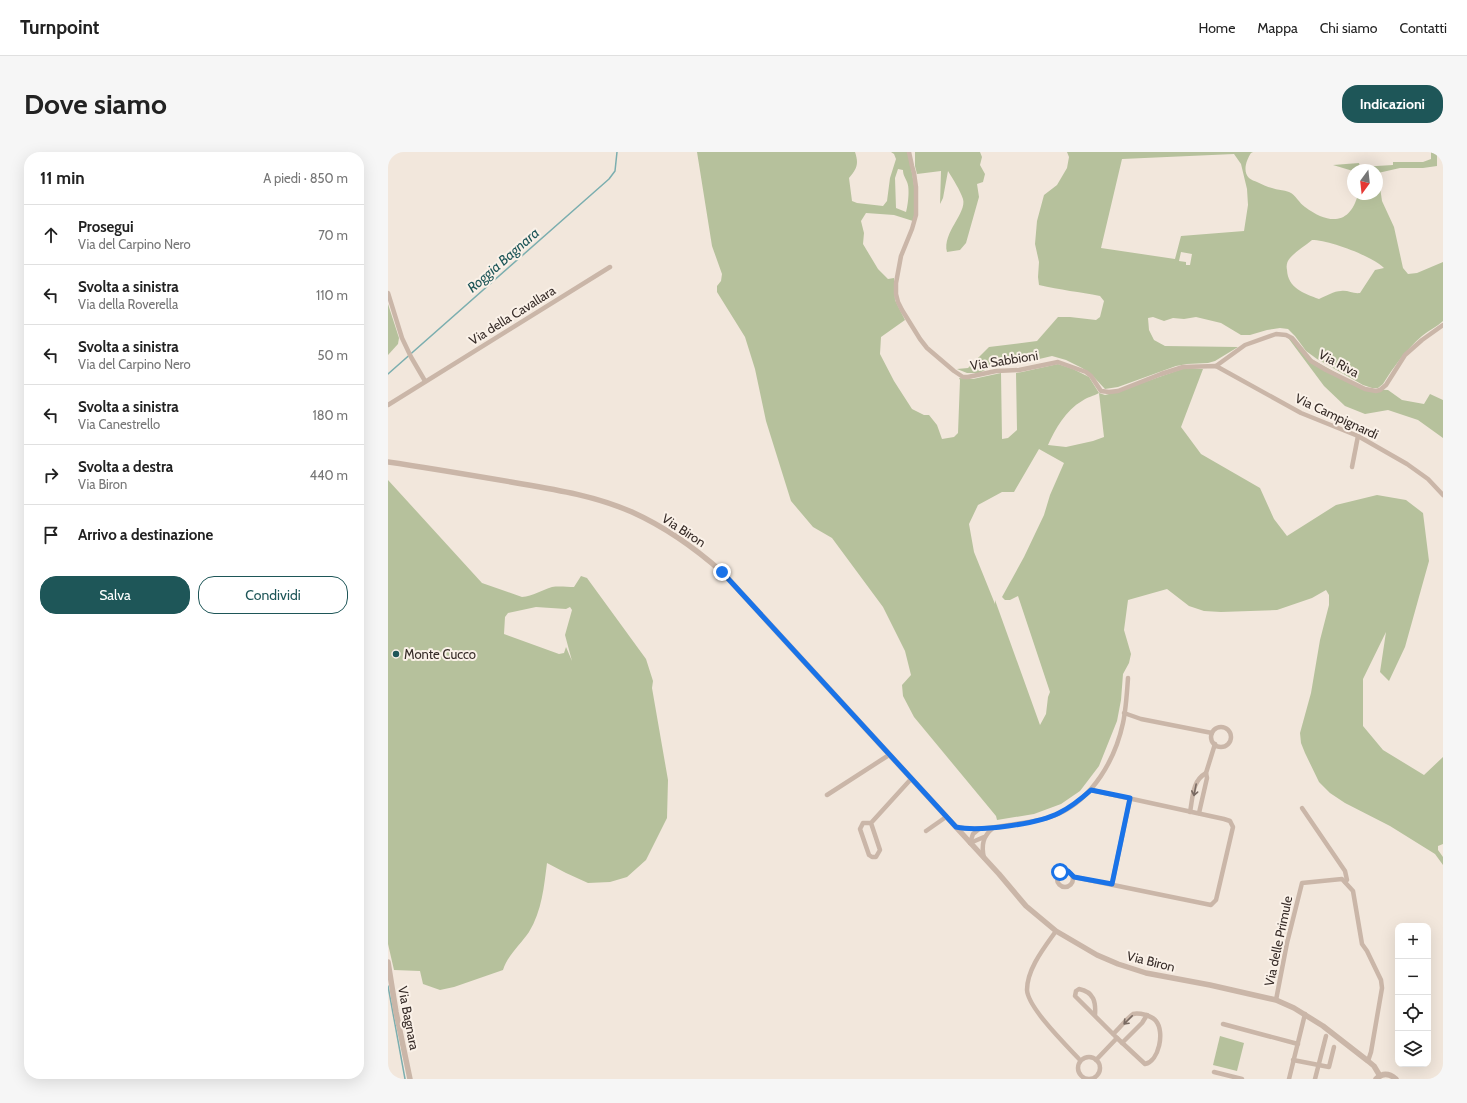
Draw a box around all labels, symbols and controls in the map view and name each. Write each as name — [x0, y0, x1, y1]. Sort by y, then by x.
text: Turnpoint — [20, 16, 99, 39]
text: Home — [1198, 19, 1235, 37]
text: Mappa — [1257, 19, 1298, 37]
text: Chi siamo — [1320, 19, 1377, 37]
text: Contatti — [1399, 19, 1447, 37]
button: Indicazioni — [1342, 85, 1443, 123]
text: Dove siamo — [24, 87, 167, 121]
north arrow — [1347, 164, 1383, 200]
text: 11 min — [40, 168, 85, 188]
text: A piedi · 850 m — [263, 170, 348, 186]
text: Prosegui — [78, 218, 134, 236]
icon: ahead — [40, 224, 62, 246]
water label: Roggia Bagnara — [463, 224, 543, 296]
text: 70 m — [318, 227, 348, 243]
text: Via del Carpino Nero — [78, 236, 191, 252]
text: Svolta a sinistra — [78, 278, 179, 296]
street label: Via della Cavallara — [466, 282, 559, 348]
icon: left — [40, 284, 62, 306]
text: 110 m — [316, 287, 348, 303]
text: Via della Roverella — [78, 296, 178, 312]
text: Svolta a sinistra — [78, 338, 179, 356]
icon: left — [40, 344, 62, 366]
street label: Via Riva — [1316, 346, 1363, 381]
text: 50 m — [318, 347, 348, 363]
street label: Via Sabbioni — [969, 347, 1039, 373]
text: Via del Carpino Nero — [78, 356, 191, 372]
street label: Via Campignardi — [1293, 390, 1381, 442]
text: Svolta a sinistra — [78, 398, 179, 416]
icon: left — [40, 404, 62, 426]
text: 180 m — [312, 407, 348, 423]
text: Via Canestrello — [78, 416, 160, 432]
text: Svolta a destra — [78, 458, 173, 476]
icon: right — [40, 464, 62, 486]
text: 440 m — [310, 467, 348, 483]
text: Via Biron — [78, 476, 127, 492]
street label: Via Biron — [659, 510, 709, 550]
icon: arrive — [40, 524, 62, 546]
text: Arrivo a destinazione — [78, 526, 213, 544]
route end — [713, 563, 731, 581]
button: Salva — [40, 576, 190, 614]
button: Condividi — [198, 576, 348, 614]
place label: Monte Cucco — [404, 646, 476, 662]
marker: Monte Cucco — [391, 649, 401, 659]
one-way arrow — [1190, 783, 1198, 796]
route start — [1051, 863, 1069, 881]
street label: Via delle Primule — [1261, 894, 1295, 988]
map controls — [1395, 923, 1431, 1067]
button: + — [1395, 923, 1431, 959]
street label: Via Biron — [1125, 947, 1177, 975]
button: − — [1395, 959, 1431, 995]
street label: Via Bagnara — [395, 985, 423, 1052]
button: locate — [1395, 995, 1431, 1031]
one-way arrow — [1123, 1015, 1133, 1025]
button: layers — [1395, 1031, 1431, 1067]

